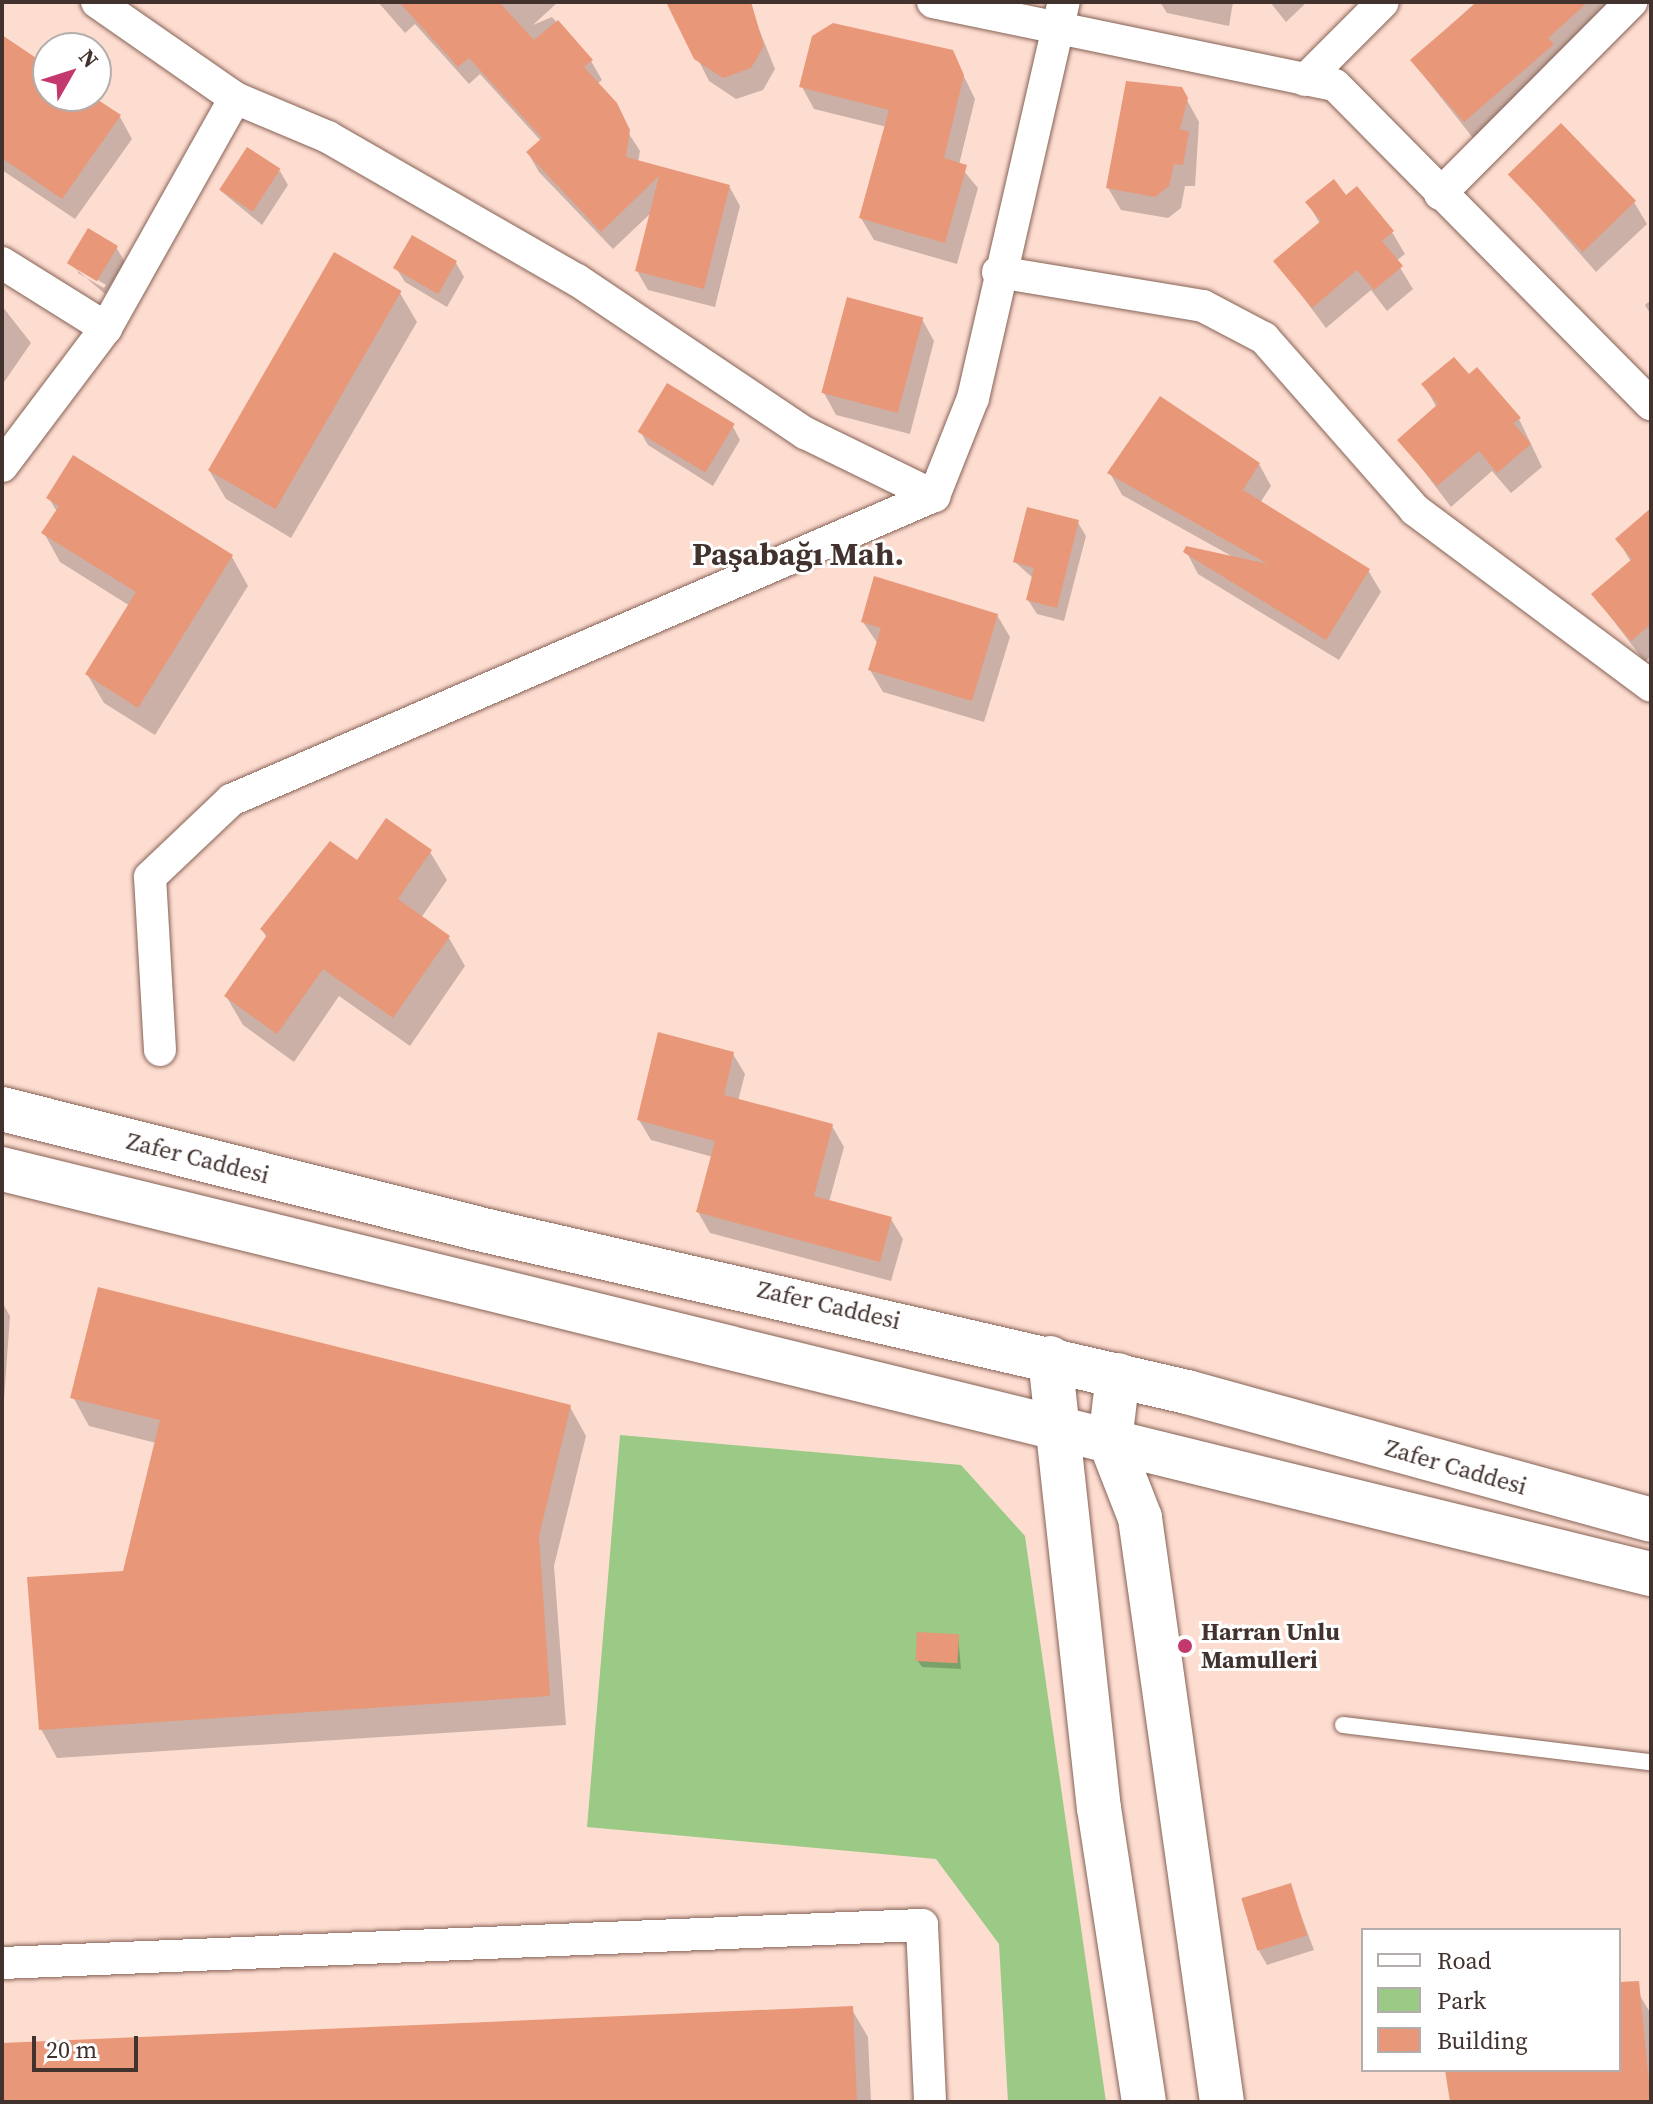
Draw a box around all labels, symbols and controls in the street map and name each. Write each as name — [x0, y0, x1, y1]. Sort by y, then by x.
north arrow — [32, 32, 112, 112]
text: N — [72, 42, 106, 74]
district label: Paşabağı Mah. — [692, 535, 904, 573]
street label: Zafer Caddesi — [124, 1126, 272, 1190]
street label: Zafer Caddesi — [755, 1275, 903, 1335]
street label: Zafer Caddesi — [1382, 1433, 1530, 1501]
place label: Harran Unlu Mamulleri — [1201, 1618, 1340, 1674]
marker: Harran Unlu Mamulleri — [1176, 1637, 1194, 1655]
legend — [1361, 1928, 1621, 2072]
text: Road — [1437, 1944, 1491, 1977]
text: Park — [1437, 1984, 1486, 2017]
scale bar — [36, 2020, 142, 2070]
text: Building — [1437, 2024, 1528, 2057]
text: 20 m — [46, 2033, 97, 2066]

